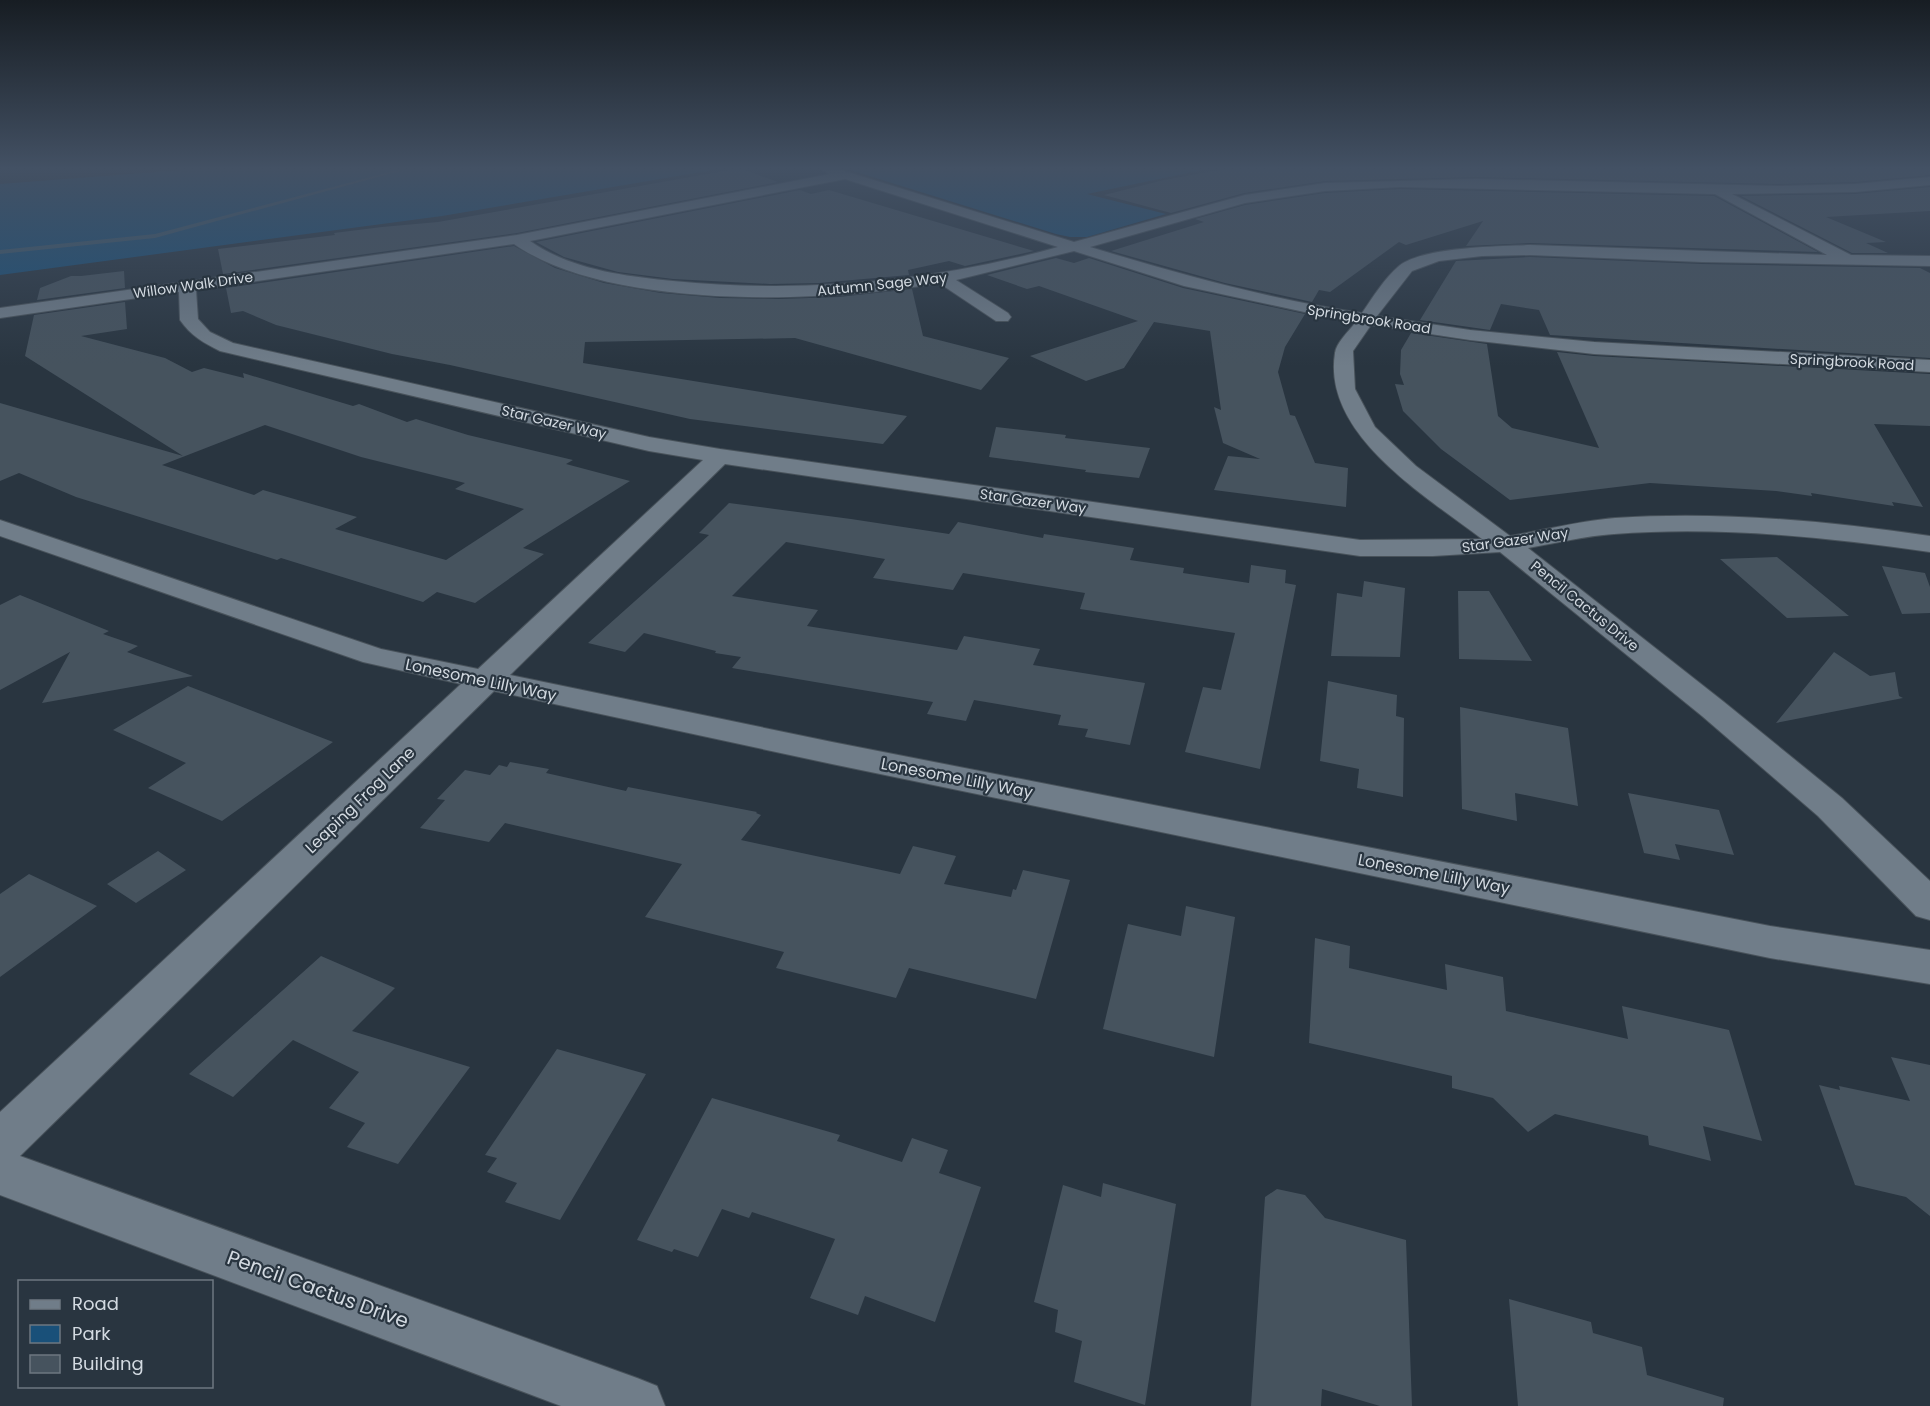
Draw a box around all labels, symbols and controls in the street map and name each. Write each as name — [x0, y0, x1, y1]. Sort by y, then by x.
street label: Willow Walk Drive — [132, 267, 255, 303]
street label: Autumn Sage Way — [816, 267, 948, 301]
street label: Springbrook Road — [1306, 299, 1432, 339]
street label: Springbrook Road — [1789, 349, 1915, 375]
street label: Star Gazer Way — [500, 400, 609, 444]
street label: Star Gazer Way — [979, 484, 1088, 518]
street label: Star Gazer Way — [1461, 523, 1570, 557]
street label: Pencil Cactus Drive — [1527, 556, 1644, 656]
street label: Lonesome Lilly Way — [403, 653, 559, 707]
street label: Leaping Frog Lane — [300, 741, 420, 859]
street label: Lonesome Lilly Way — [879, 752, 1035, 804]
street label: Lonesome Lilly Way — [1356, 848, 1512, 900]
street label: Pencil Cactus Drive — [223, 1243, 413, 1335]
legend — [18, 1280, 213, 1388]
text: Road — [72, 1291, 119, 1316]
text: Park — [72, 1321, 111, 1346]
text: Building — [72, 1351, 144, 1376]

